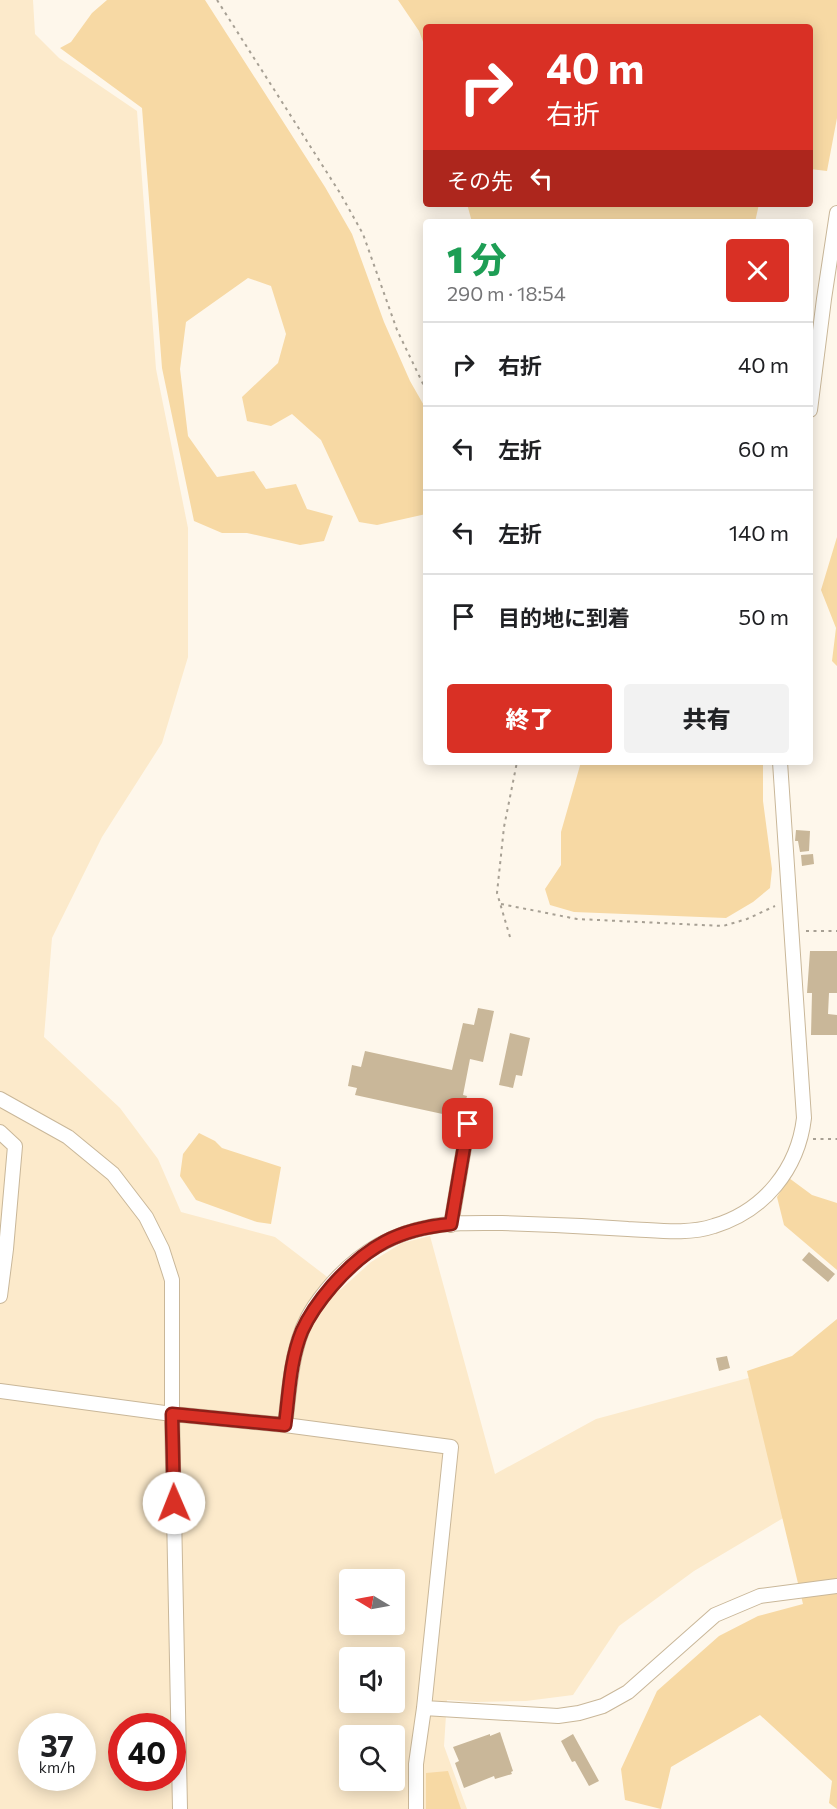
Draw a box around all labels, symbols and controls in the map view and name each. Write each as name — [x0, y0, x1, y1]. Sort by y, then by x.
text: 40 m — [546, 41, 644, 93]
icon: right — [447, 48, 525, 126]
text: 右折 — [546, 97, 600, 130]
icon: left — [525, 162, 558, 195]
text: その先 — [447, 167, 513, 194]
text: 1 分 — [447, 236, 507, 280]
button: close — [726, 239, 789, 302]
text: 290 m · 18:54 — [447, 281, 566, 305]
icon: right — [447, 348, 480, 381]
text: 40 m — [738, 351, 789, 378]
text: 右折 — [498, 352, 542, 379]
icon: left — [447, 432, 480, 465]
text: 60 m — [738, 435, 789, 462]
text: 左折 — [498, 436, 542, 463]
icon: left — [447, 516, 480, 549]
text: 140 m — [729, 519, 789, 546]
text: 左折 — [498, 520, 542, 547]
icon: arrive — [447, 600, 480, 633]
text: 50 m — [739, 603, 789, 630]
text: 目的地に到着 — [498, 604, 630, 631]
button: 終了 — [447, 684, 612, 753]
button: 共有 — [624, 684, 789, 753]
pin — [442, 1098, 493, 1149]
icon: arrive — [451, 1107, 484, 1140]
position arrow — [142, 1471, 206, 1535]
north arrow — [339, 1569, 405, 1635]
map controls — [339, 1569, 405, 1791]
button: sound — [339, 1647, 405, 1713]
speed limit sign: 40 — [108, 1713, 186, 1791]
button: search — [339, 1725, 405, 1791]
text: 37 — [40, 1726, 74, 1763]
text: km/h — [39, 1758, 75, 1776]

